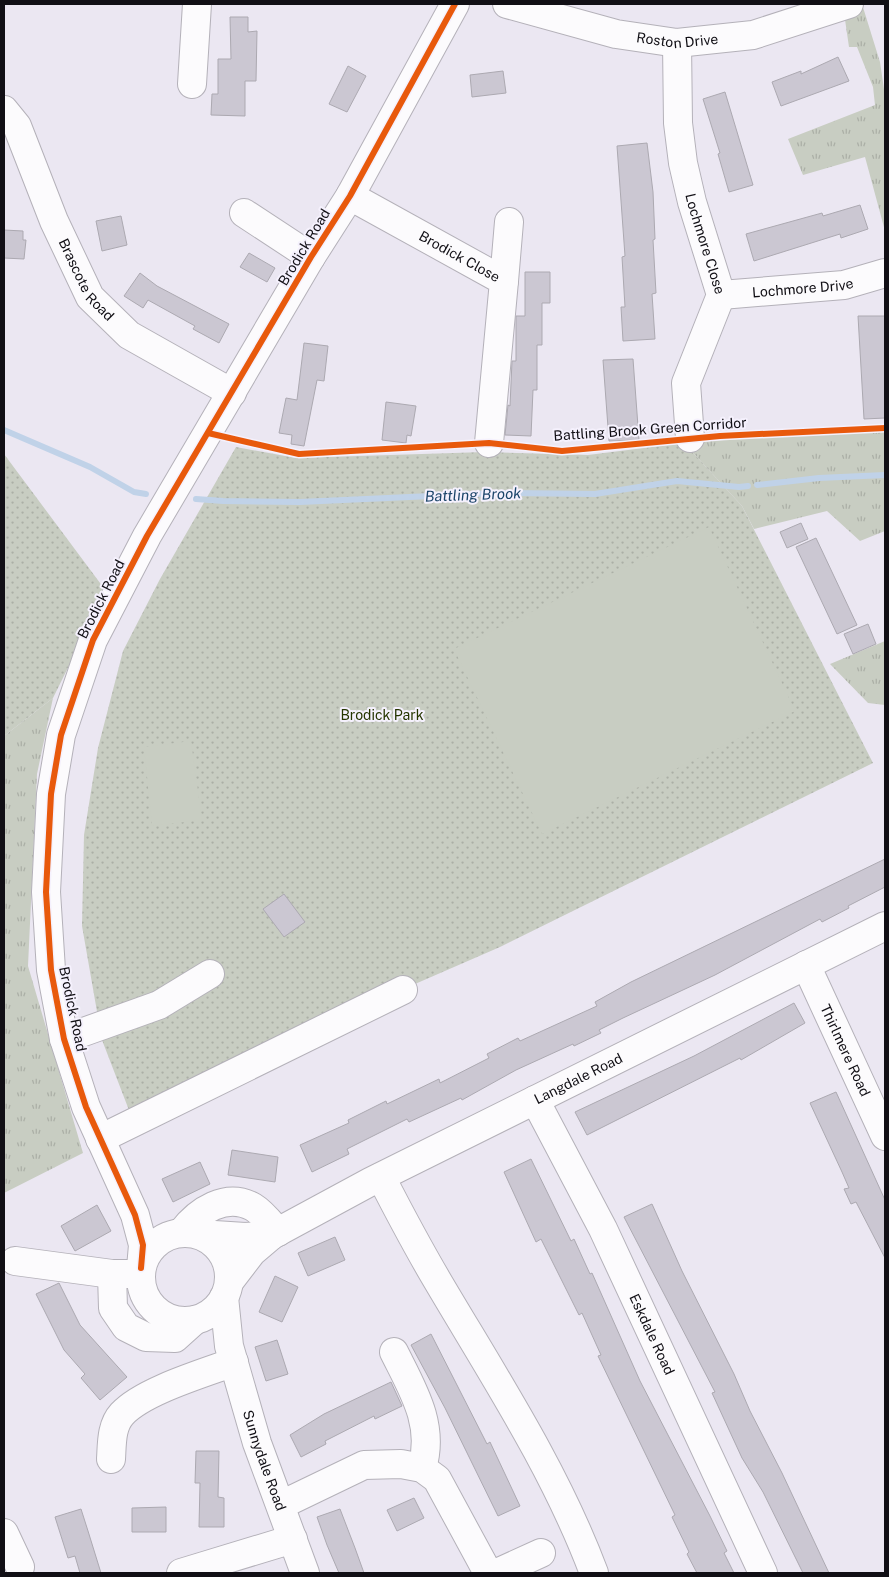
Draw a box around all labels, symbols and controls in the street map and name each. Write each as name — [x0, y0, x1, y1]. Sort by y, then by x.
street label: Roston Drive — [635, 29, 719, 51]
street label: Lochmore Close — [682, 192, 728, 296]
street label: Brodick Road — [275, 206, 333, 288]
street label: Brodick Close — [416, 228, 503, 285]
street label: Brascote Road — [55, 236, 117, 324]
street label: Lochmore Drive — [751, 275, 855, 300]
street label: Battling Brook Green Corridor — [553, 414, 747, 444]
water label: Battling Brook — [424, 484, 522, 505]
street label: Brodick Road — [74, 557, 128, 641]
park label: Brodick Park — [340, 707, 424, 723]
street label: Brodick Road — [56, 965, 90, 1053]
street label: Thirlmere Road — [817, 1002, 874, 1099]
street label: Langdale Road — [531, 1050, 625, 1107]
street label: Eskdale Road — [626, 1291, 678, 1377]
street label: Sunnydale Road — [240, 1408, 289, 1513]

